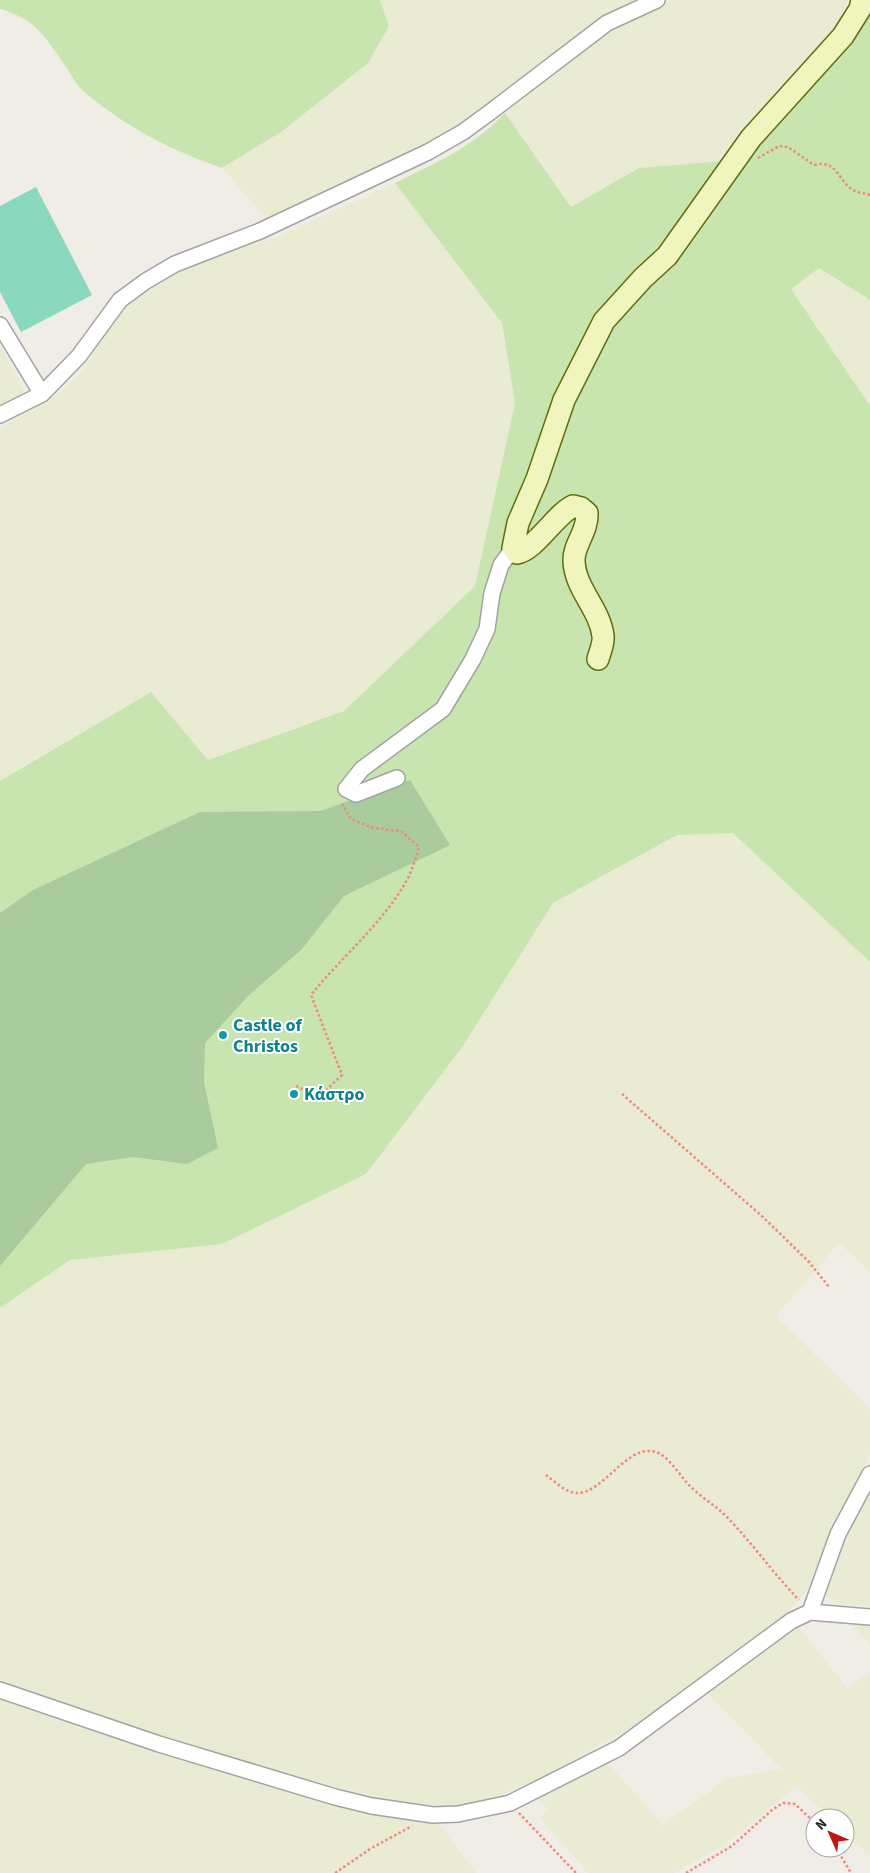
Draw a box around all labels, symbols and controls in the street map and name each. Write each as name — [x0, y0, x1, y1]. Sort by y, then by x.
place label: Castle of Christos — [233, 1013, 302, 1059]
marker: Castle of Christos — [217, 1029, 229, 1041]
place label: Κάστρο — [304, 1082, 365, 1107]
marker: Κάστρο — [288, 1088, 300, 1100]
north arrow — [805, 1808, 855, 1858]
text: N — [811, 1814, 832, 1835]

